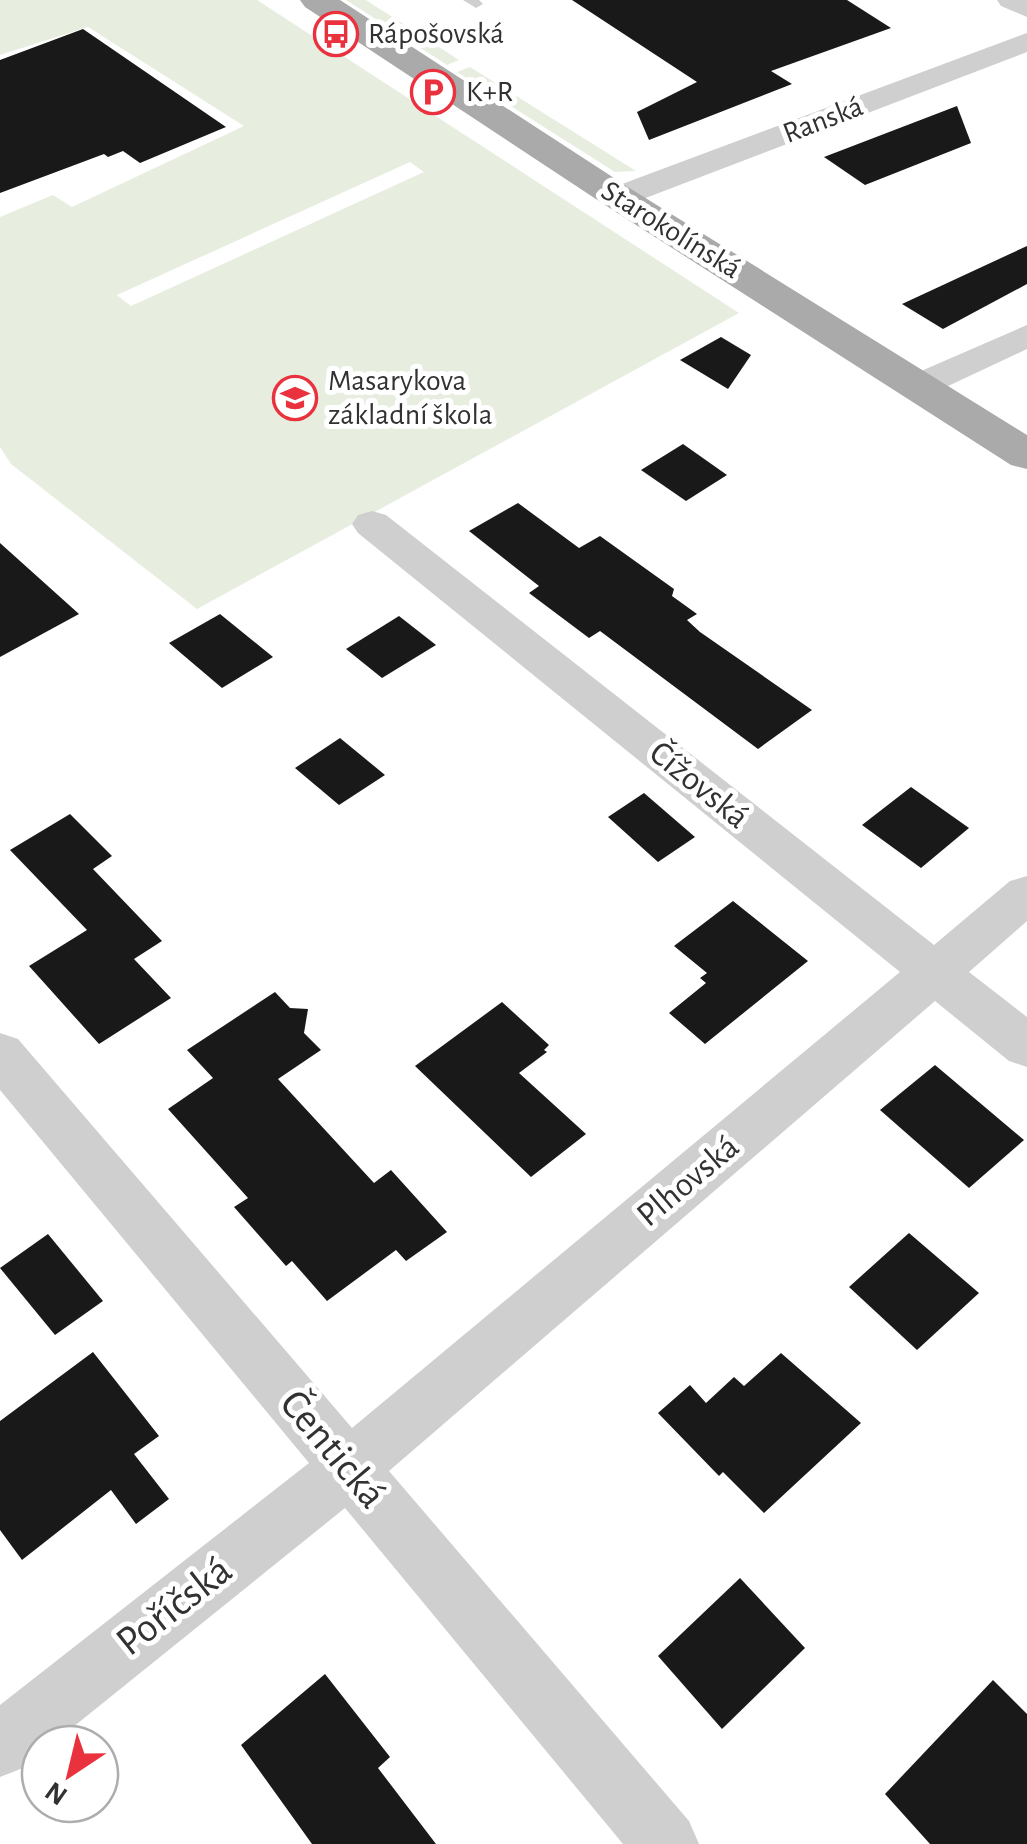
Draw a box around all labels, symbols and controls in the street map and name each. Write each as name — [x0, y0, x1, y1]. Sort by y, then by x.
bus stop icon: Rápošovská — [313, 11, 359, 57]
place label: Rápošovská — [368, 19, 504, 49]
parking icon: K+R — [410, 69, 456, 115]
place label: K+R — [466, 77, 513, 107]
street label: Ranská — [779, 91, 867, 149]
street label: Starokolínská — [596, 175, 746, 285]
place label: Masarykova základní škola — [328, 366, 493, 430]
school or university icon: Masarykova základní škola — [272, 375, 318, 421]
street label: Čížovská — [643, 733, 757, 835]
street label: Plhovská — [630, 1129, 746, 1233]
street label: Čentická — [272, 1380, 396, 1516]
street label: Poříčská — [108, 1548, 240, 1664]
north arrow — [20, 1724, 120, 1824]
text: N — [41, 1776, 73, 1810]

